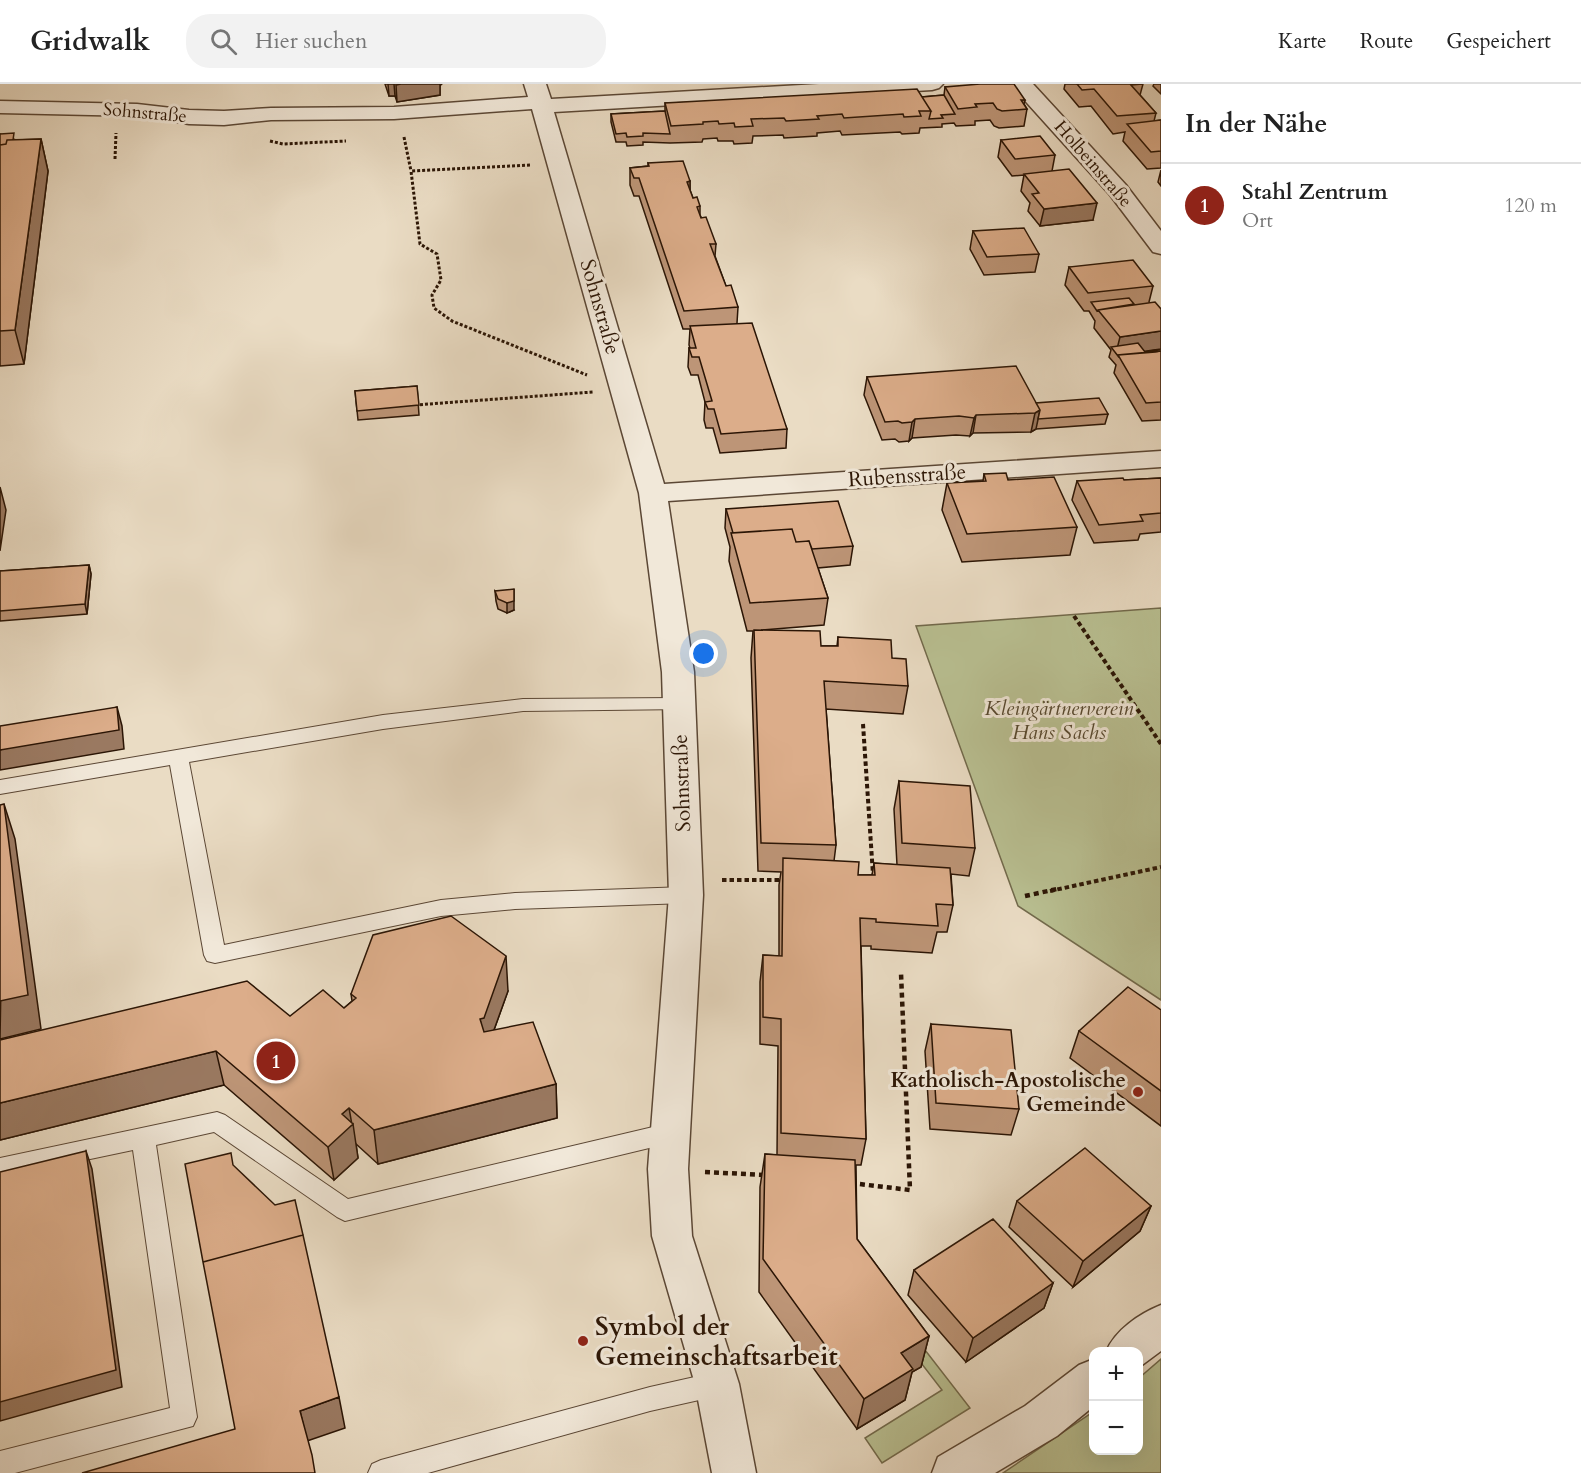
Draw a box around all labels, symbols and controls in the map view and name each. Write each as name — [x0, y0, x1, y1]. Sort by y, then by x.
search box — [186, 14, 606, 68]
text: Gridwalk — [30, 22, 150, 60]
icon: search — [207, 25, 240, 58]
text: Hier suchen — [255, 26, 368, 56]
text: Karte — [1278, 27, 1327, 56]
text: Route — [1360, 27, 1413, 56]
text: Gespeichert — [1446, 27, 1551, 56]
street label: Sohnstraße — [102, 97, 188, 129]
text: In der Nähe — [1185, 106, 1327, 141]
street label: Holbeinstraße — [1048, 115, 1138, 213]
text: Stahl Zentrum — [1242, 177, 1388, 207]
text: 1 — [1199, 192, 1210, 219]
text: 120 m — [1504, 192, 1557, 219]
text: Ort — [1242, 207, 1273, 234]
street label: Sohnstraße — [573, 256, 627, 358]
street label: Rubensstraße — [847, 457, 967, 495]
your location — [689, 639, 718, 668]
park label: Kleingärtnerverein Hans Sachs — [984, 694, 1134, 747]
street label: Sohnstraße — [666, 734, 698, 832]
pin: 1 — [256, 1038, 296, 1084]
place label: Katholisch-Apostolische Gemeinde — [890, 1066, 1126, 1119]
marker: Katholisch-Apostolische Gemeinde — [1131, 1085, 1145, 1099]
place label: Symbol der Gemeinschaftsarbeit — [595, 1309, 838, 1374]
marker: Symbol der Gemeinschaftsarbeit — [576, 1334, 590, 1348]
map controls — [1089, 1347, 1143, 1455]
button: + — [1089, 1347, 1143, 1401]
button: − — [1089, 1401, 1143, 1455]

